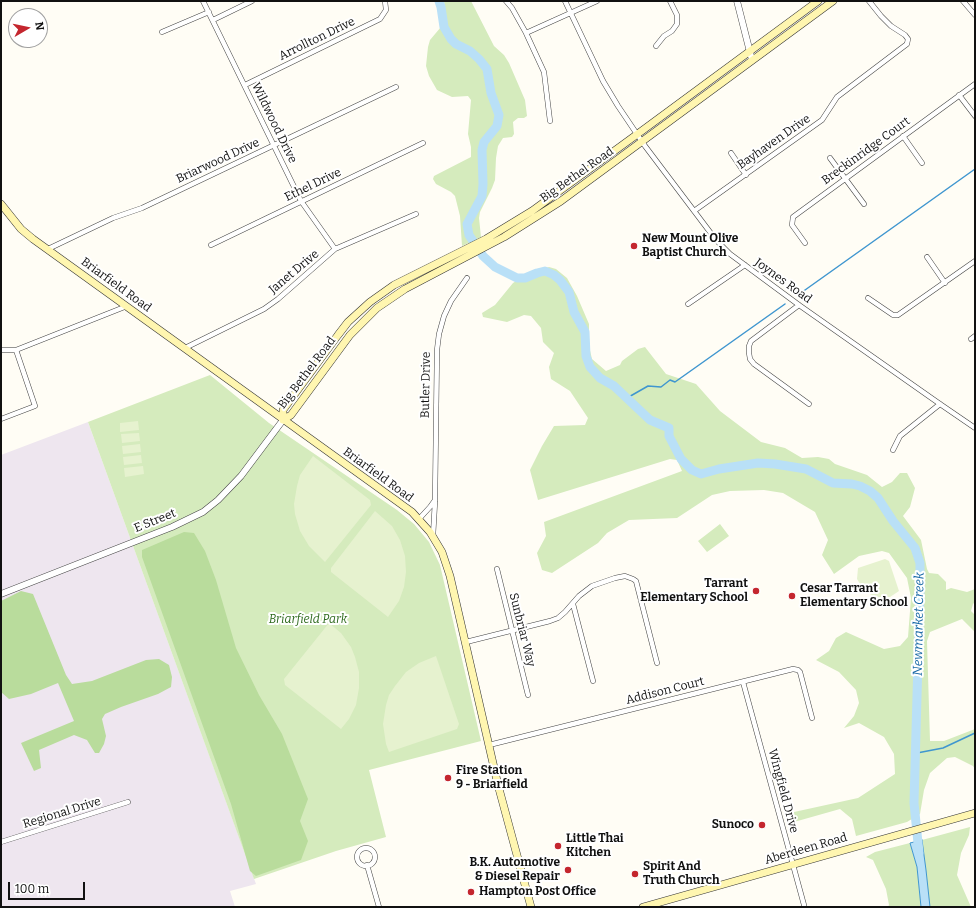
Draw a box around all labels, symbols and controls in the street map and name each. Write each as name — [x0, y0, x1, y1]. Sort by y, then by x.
north arrow — [8, 8, 48, 48]
street label: Arrollton Drive — [277, 14, 357, 64]
text: N — [32, 21, 46, 31]
street label: Wildwood Drive — [248, 80, 300, 166]
street label: Bayhaven Drive — [735, 111, 813, 173]
street label: Breckinridge Court — [819, 114, 913, 188]
street label: Briarwood Drive — [174, 135, 262, 187]
street label: Big Bethel Road — [537, 144, 617, 206]
street label: Ethel Drive — [282, 165, 344, 205]
place label: New Mount Olive Baptist Church — [642, 232, 738, 260]
marker: New Mount Olive Baptist Church — [629, 241, 639, 251]
street label: Janet Drive — [266, 247, 322, 297]
street label: Briarfield Road — [78, 255, 154, 315]
street label: Joynes Road — [752, 255, 814, 307]
street label: Big Bethel Road — [275, 334, 339, 412]
street label: Butler Drive — [418, 352, 434, 418]
street label: Briarfield Road — [340, 445, 416, 505]
street label: E Street — [132, 506, 178, 536]
water label: Newmarket Creek — [910, 572, 928, 676]
place label: Tarrant Elementary School — [640, 577, 748, 605]
place label: Cesar Tarrant Elementary School — [800, 582, 908, 610]
marker: Tarrant Elementary School — [751, 586, 761, 596]
marker: Cesar Tarrant Elementary School — [787, 591, 797, 601]
street label: Sunbriar Way — [506, 592, 538, 668]
park label: Briarfield Park — [269, 613, 347, 627]
street label: Addison Court — [624, 674, 706, 708]
street label: Wingfield Drive — [765, 747, 801, 835]
place label: Fire Station 9 - Briarfield — [456, 764, 528, 792]
marker: Fire Station 9 - Briarfield — [443, 773, 453, 783]
street label: Regional Drive — [21, 794, 103, 832]
place label: Sunoco — [712, 818, 754, 832]
marker: Sunoco — [757, 820, 767, 830]
street label: Aberdeen Road — [763, 830, 849, 868]
place label: Little Thai Kitchen — [566, 832, 624, 860]
marker: Little Thai Kitchen — [553, 841, 563, 851]
place label: B.K. Automotive & Diesel Repair — [469, 856, 560, 884]
place label: Spirit And Truth Church — [643, 860, 720, 888]
marker: B.K. Automotive & Diesel Repair — [563, 865, 573, 875]
marker: Spirit And Truth Church — [630, 869, 640, 879]
scale bar — [10, 874, 87, 900]
text: 100 m — [15, 882, 49, 896]
place label: Hampton Post Office — [479, 885, 596, 899]
marker: Hampton Post Office — [466, 887, 476, 897]

